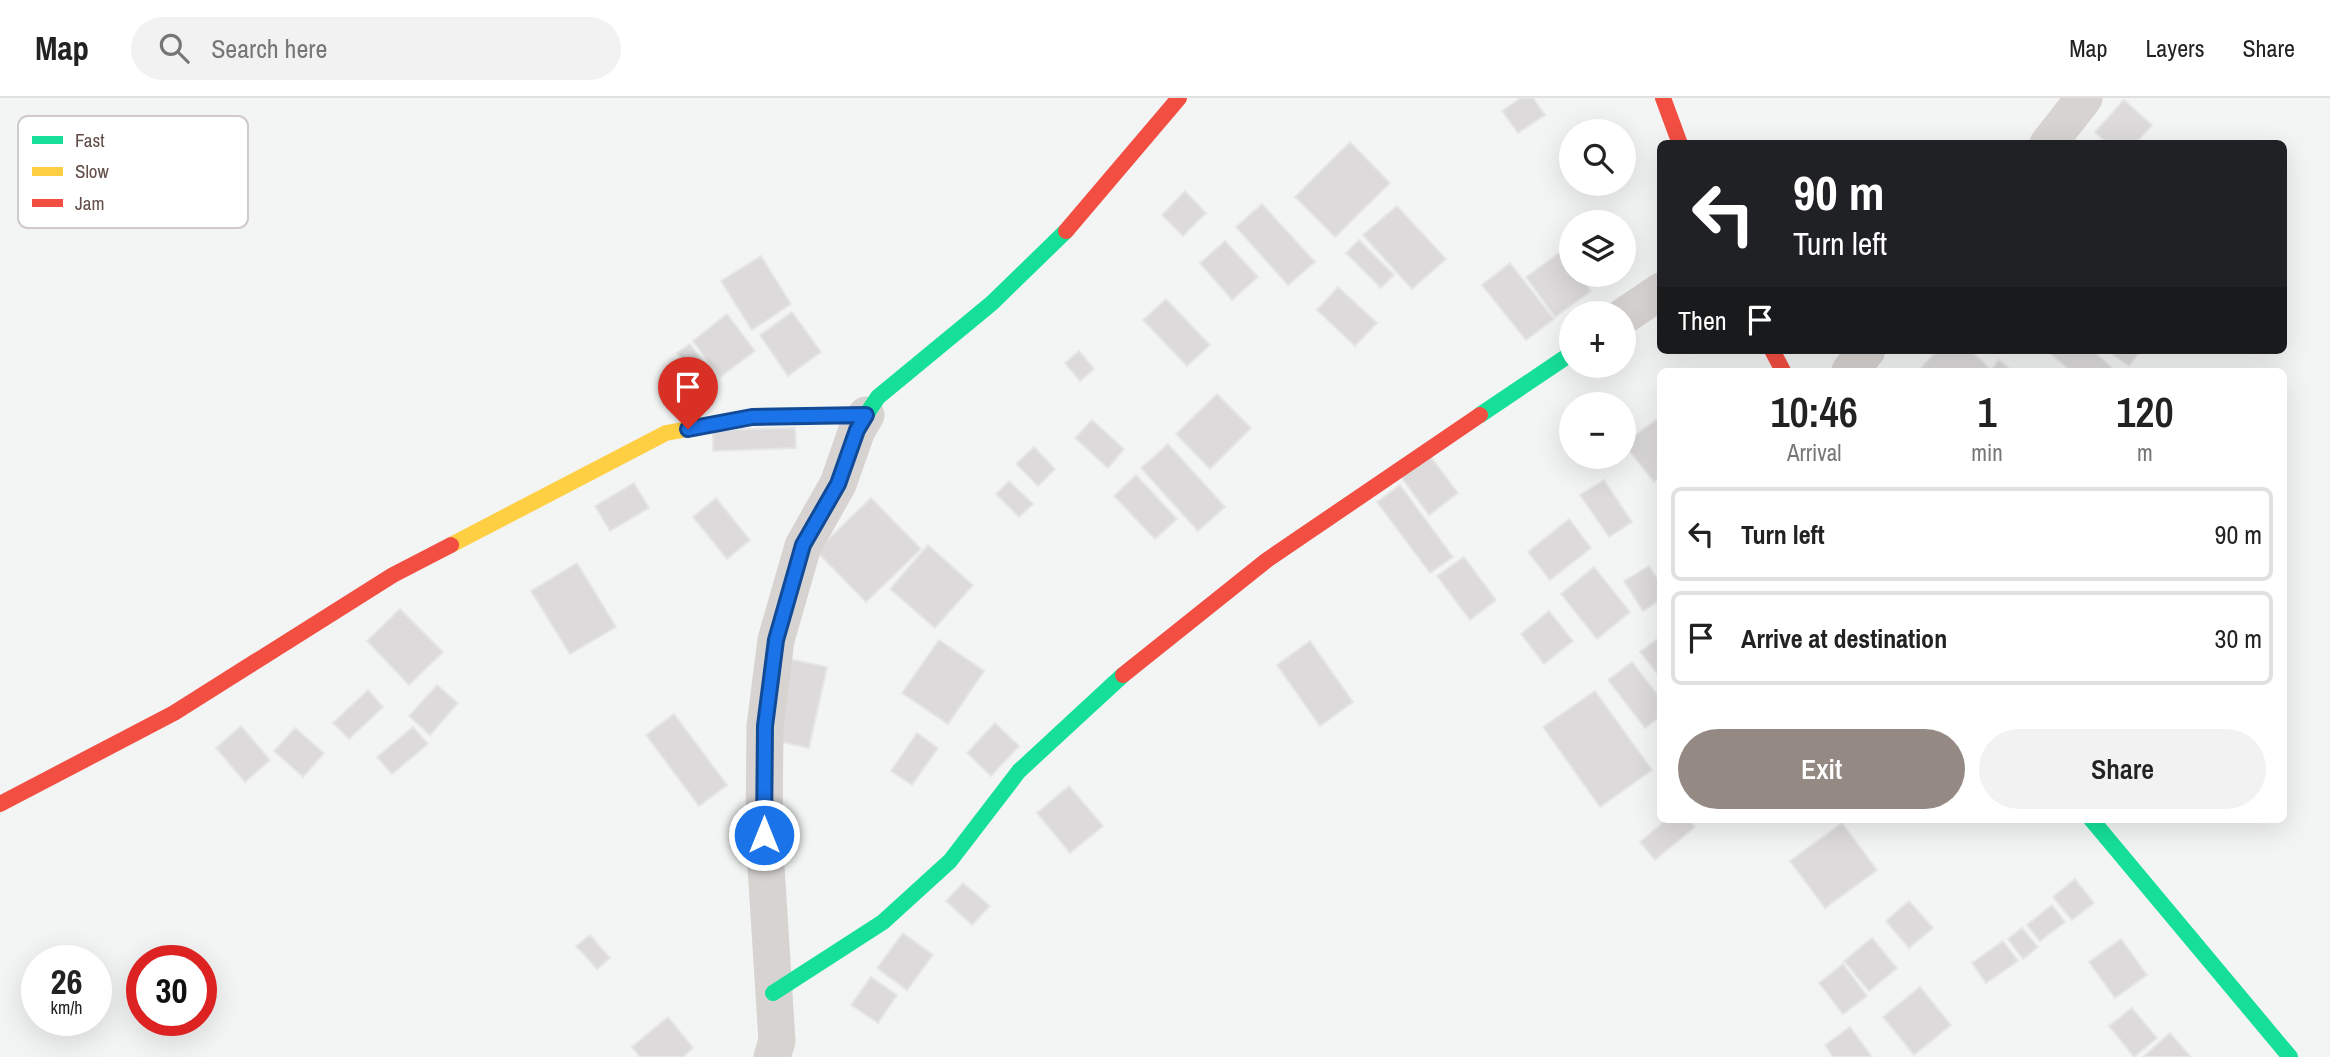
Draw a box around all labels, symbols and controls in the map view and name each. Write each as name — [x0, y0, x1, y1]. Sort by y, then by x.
search box — [131, 17, 621, 80]
text: Map — [35, 26, 89, 70]
icon: search — [155, 29, 193, 67]
text: Search here — [211, 31, 327, 66]
text: Map — [2069, 32, 2107, 64]
text: Layers — [2145, 32, 2204, 64]
text: Share — [2242, 32, 2295, 64]
legend — [18, 116, 248, 228]
map controls — [1559, 119, 1636, 469]
button: search — [1559, 119, 1636, 196]
text: Fast — [75, 127, 105, 153]
text: Slow — [75, 158, 110, 184]
text: 90 m — [1793, 159, 1885, 225]
icon: left — [1678, 168, 1769, 259]
text: Jam — [75, 190, 104, 216]
button: layers — [1559, 210, 1636, 287]
text: Turn left — [1793, 222, 1887, 265]
button: + — [1559, 301, 1636, 378]
icon: arrive — [1741, 301, 1779, 339]
text: Then — [1678, 303, 1727, 338]
pin — [658, 357, 718, 429]
icon: arrive — [669, 368, 707, 406]
text: 10:46 — [1770, 384, 1858, 440]
text: 1 — [1977, 384, 1997, 440]
text: 120 — [2116, 384, 2174, 440]
button: − — [1559, 392, 1636, 469]
text: Arrival — [1787, 437, 1841, 468]
text: min — [1971, 437, 2003, 468]
text: m — [2137, 437, 2153, 468]
icon: left — [1682, 515, 1720, 553]
text: Turn left — [1741, 517, 1825, 552]
text: 90 m — [2215, 517, 2262, 552]
icon: arrive — [1682, 619, 1720, 657]
text: Arrive at destination — [1741, 621, 1947, 656]
text: 30 m — [2215, 621, 2262, 656]
button: Exit — [1678, 729, 1965, 809]
button: Share — [1979, 729, 2266, 809]
position arrow — [727, 798, 801, 872]
speed limit sign: 30 — [126, 945, 217, 1036]
text: 26 — [51, 958, 82, 1005]
text: km/h — [51, 995, 83, 1020]

